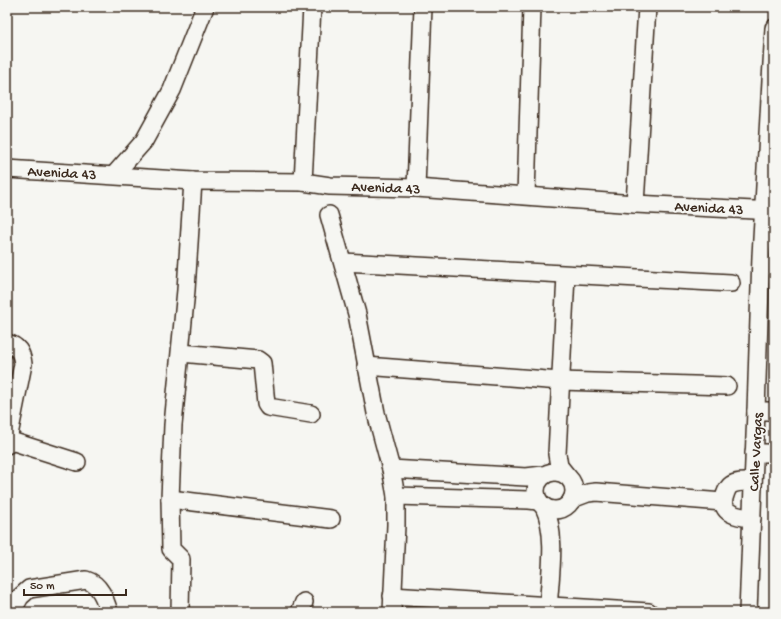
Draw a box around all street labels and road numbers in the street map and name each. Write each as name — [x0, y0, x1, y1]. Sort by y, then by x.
street label: Avenida 43 — [27, 163, 97, 185]
street label: Avenida 43 — [351, 179, 421, 199]
street label: Avenida 43 — [674, 198, 744, 220]
street label: Calle Vargas — [746, 412, 768, 492]

